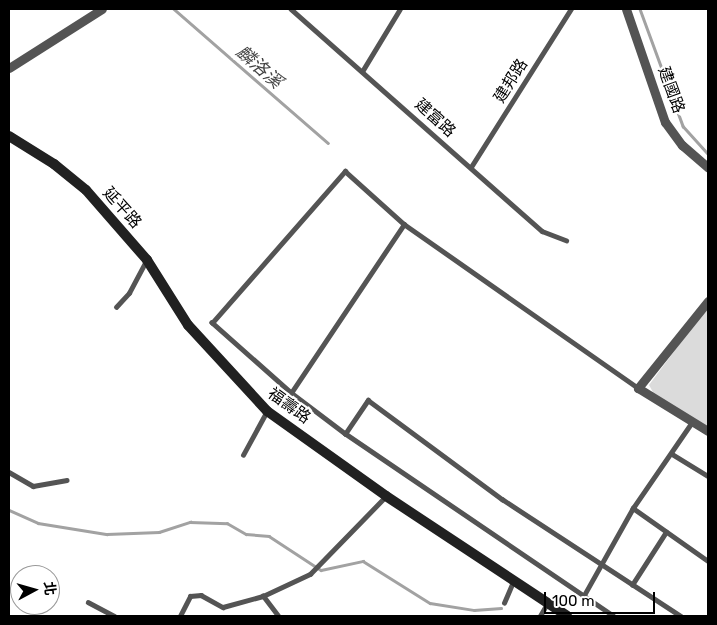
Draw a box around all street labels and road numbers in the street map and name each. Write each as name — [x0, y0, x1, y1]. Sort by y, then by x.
street label: 建邦路 — [490, 56, 532, 106]
street label: 建國路 — [654, 64, 688, 116]
street label: 建富路 — [411, 95, 459, 141]
street label: 延平路 — [99, 184, 145, 232]
street label: 福壽路 — [264, 384, 314, 428]

